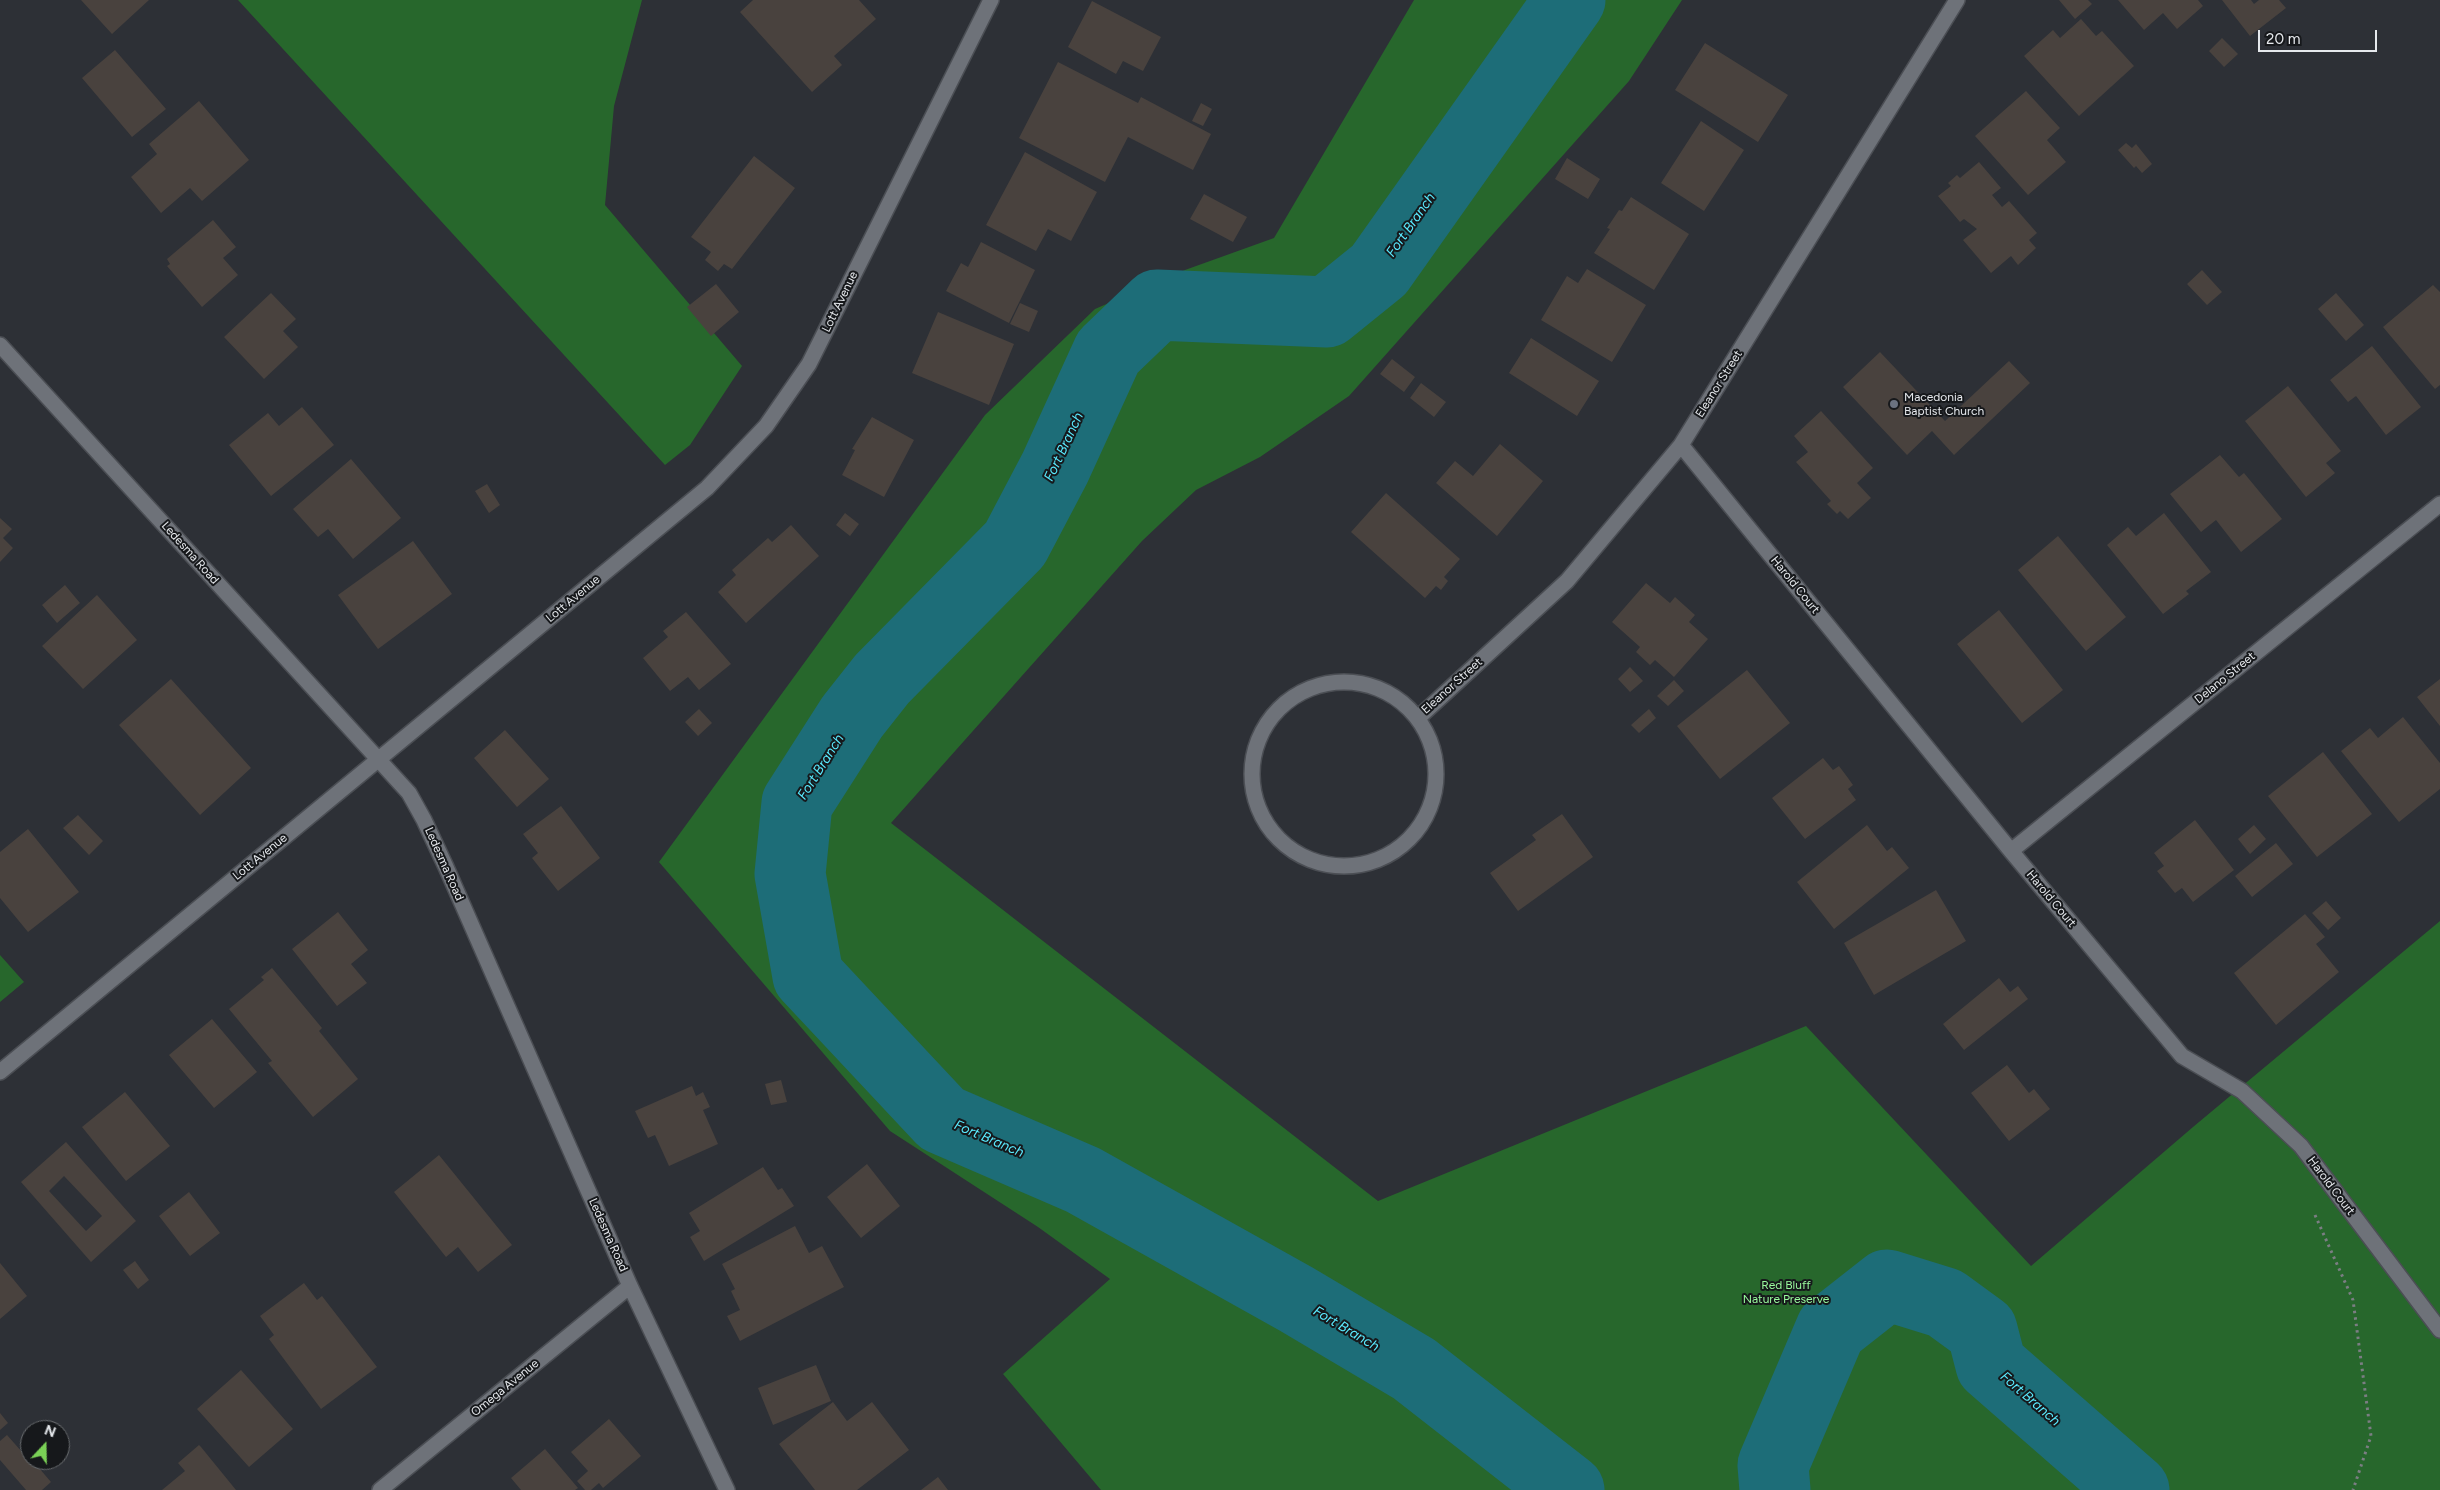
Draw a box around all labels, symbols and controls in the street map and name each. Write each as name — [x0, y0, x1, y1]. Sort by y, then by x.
scale bar — [2260, 20, 2379, 52]
text: 20 m — [2266, 30, 2300, 48]
water label: Fort Branch — [1383, 190, 1439, 260]
street label: Lott Avenue — [819, 269, 861, 335]
street label: Eleanor Street — [1693, 348, 1745, 420]
place label: Macedonia Baptist Church — [1904, 390, 1984, 418]
marker: Macedonia Baptist Church — [1888, 398, 1900, 410]
water label: Fort Branch — [1041, 410, 1087, 484]
street label: Ledesma Road — [158, 519, 222, 587]
street label: Harold Court — [1767, 553, 1823, 617]
street label: Lott Avenue — [543, 572, 603, 626]
street label: Delano Street — [2192, 649, 2258, 707]
street label: Eleanor Street — [1419, 655, 1485, 717]
water label: Fort Branch — [794, 731, 848, 803]
street label: Ledesma Road — [421, 825, 467, 903]
street label: Lott Avenue — [230, 831, 290, 883]
street label: Harold Court — [2023, 868, 2079, 930]
water label: Fort Branch — [952, 1117, 1026, 1161]
street label: Harold Court — [2304, 1154, 2358, 1218]
street label: Ledesma Road — [585, 1196, 631, 1274]
park label: Red Bluff Nature Preserve — [1743, 1278, 1829, 1306]
water label: Fort Branch — [1310, 1303, 1382, 1355]
street label: Omega Avenue — [468, 1356, 542, 1420]
water label: Fort Branch — [1997, 1368, 2063, 1430]
north arrow — [20, 1420, 70, 1470]
text: N — [42, 1422, 58, 1441]

